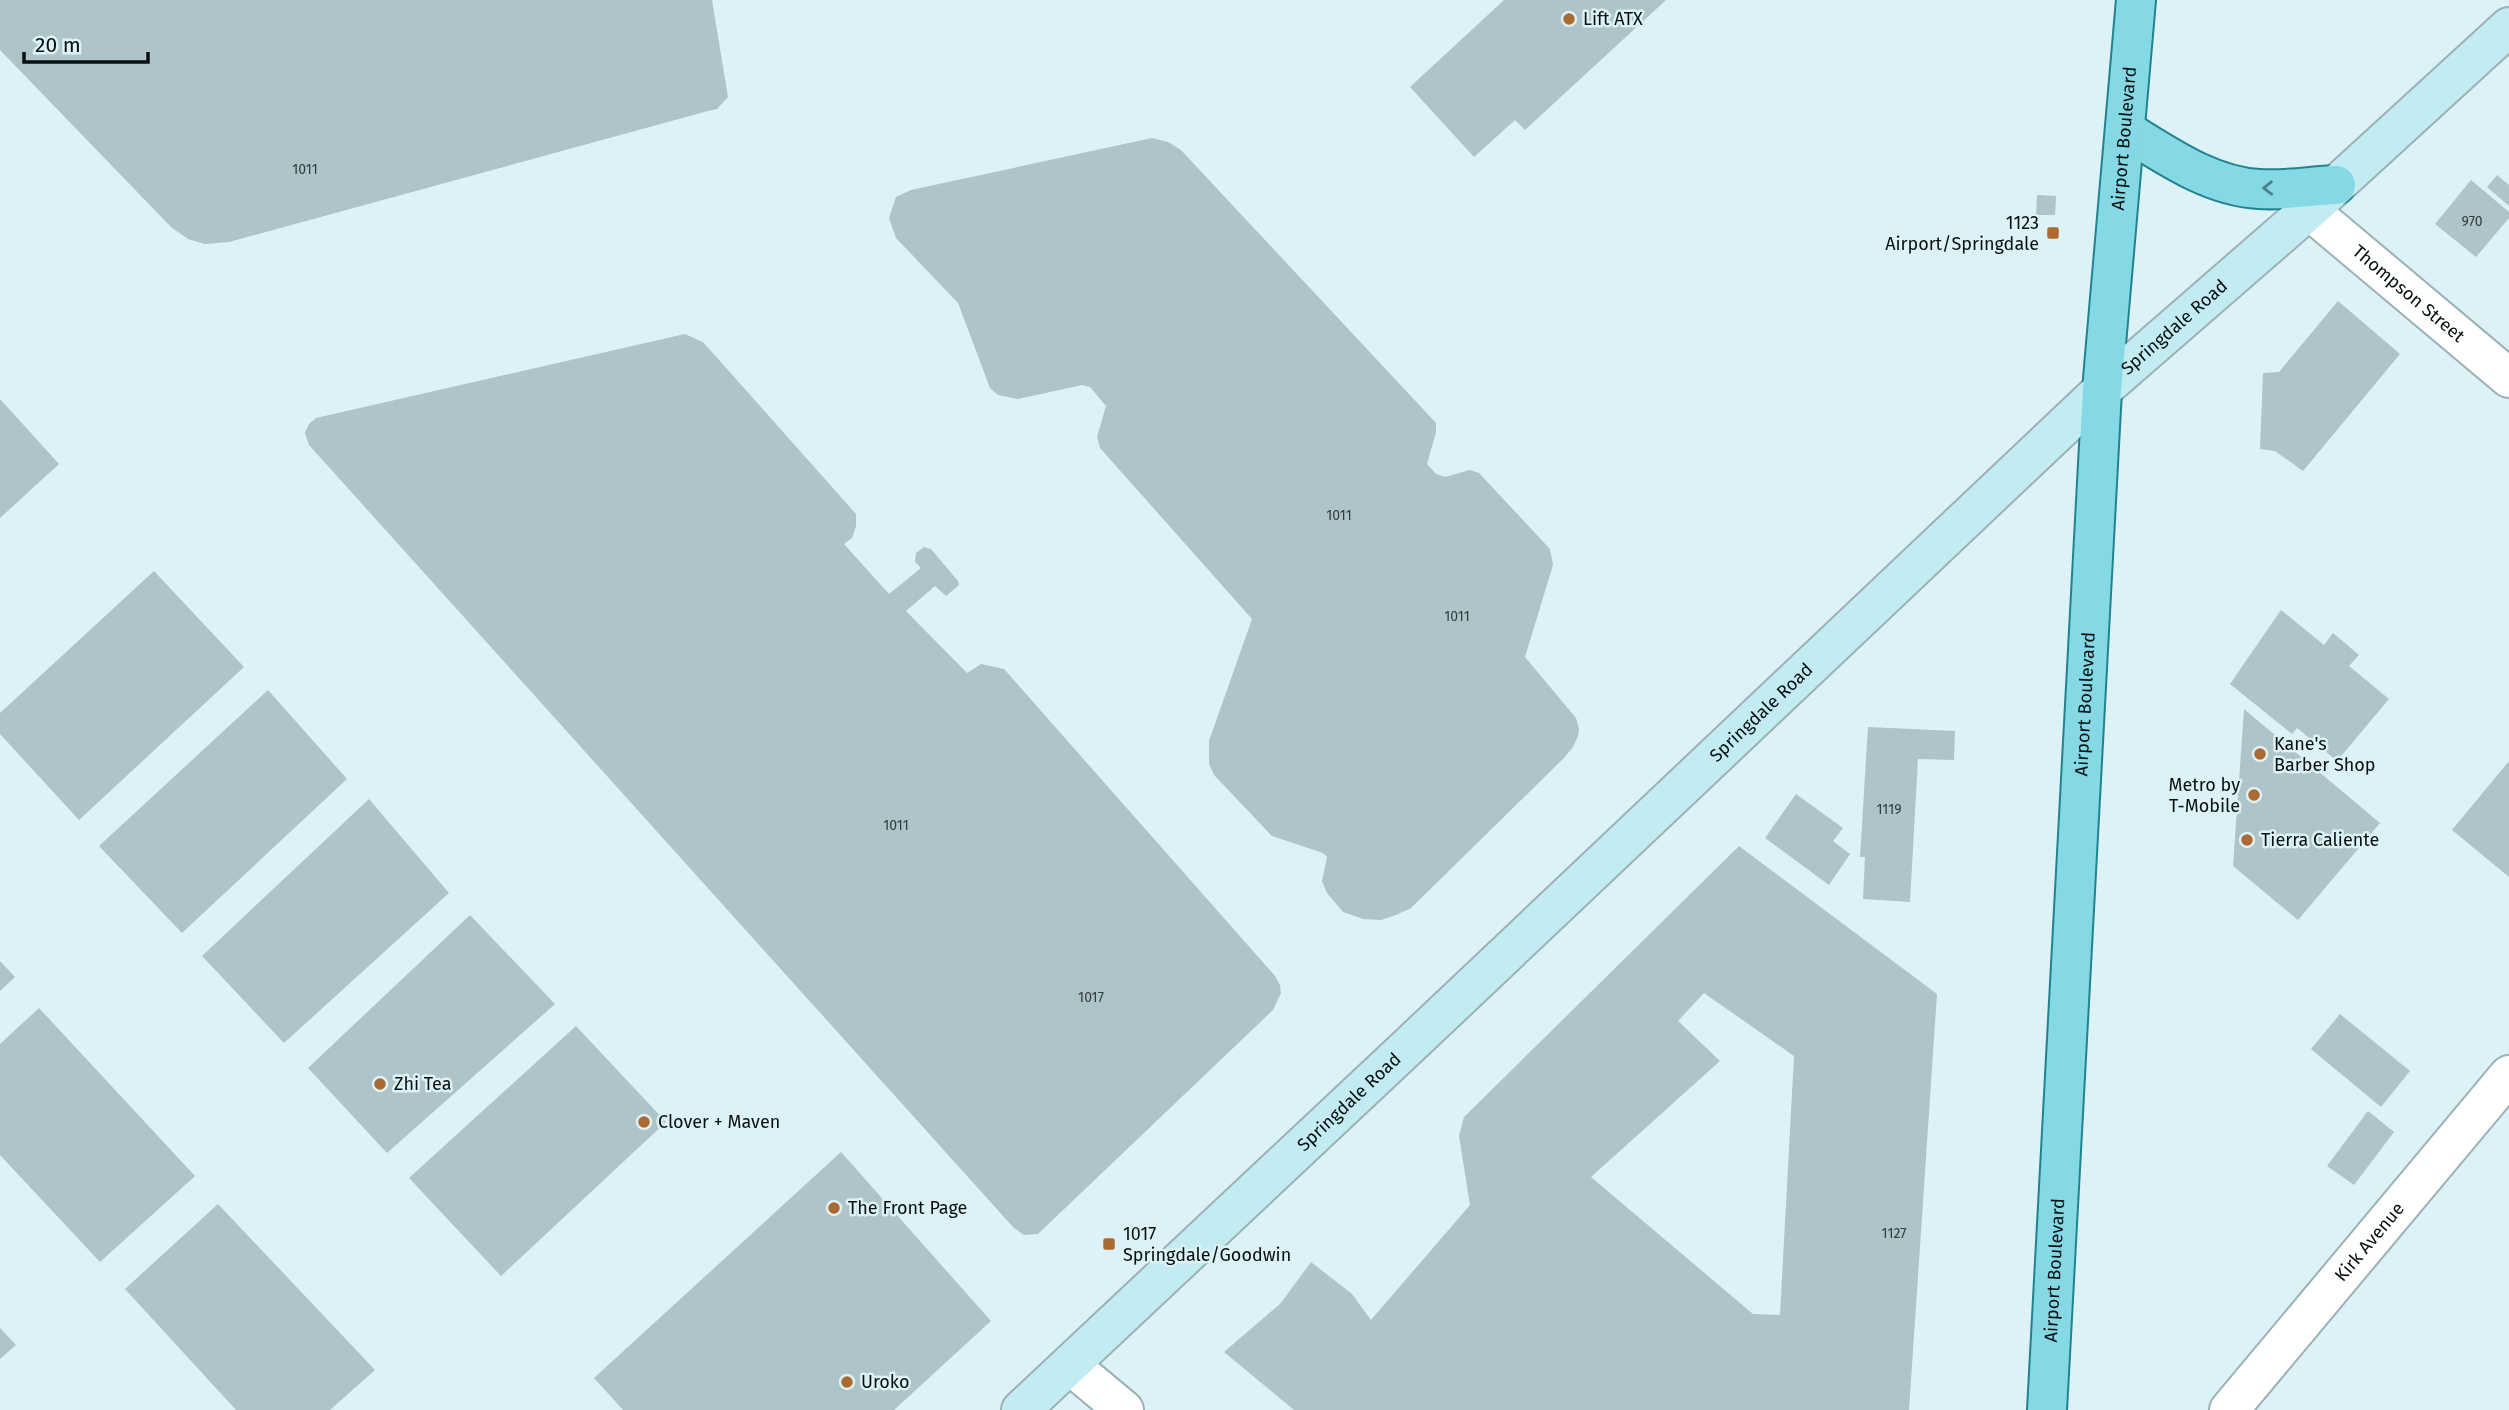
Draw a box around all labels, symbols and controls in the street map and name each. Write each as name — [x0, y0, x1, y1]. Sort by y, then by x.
place label: Lift ATX — [1583, 8, 1643, 30]
marker: Lift ATX — [1561, 11, 1577, 27]
scale bar — [24, 21, 149, 65]
text: 20 m — [35, 32, 81, 58]
street label: Airport Boulevard — [2107, 66, 2141, 211]
house number: 1011 — [292, 161, 318, 178]
one-way arrow — [2262, 181, 2273, 196]
place label: 1123 Airport/Springdale — [1885, 212, 2039, 255]
house number: 970 — [2462, 213, 2483, 230]
marker: 1123 Airport/Springdale — [2045, 225, 2061, 241]
street label: Thompson Street — [2348, 240, 2469, 347]
street label: Springdale Road — [2117, 275, 2232, 379]
house number: 1011 — [1326, 507, 1352, 524]
house number: 1011 — [1444, 608, 1470, 625]
street label: Airport Boulevard — [2070, 631, 2100, 777]
street label: Springdale Road — [1705, 659, 1817, 767]
place label: Kane's Barber Shop — [2274, 733, 2375, 776]
marker: Kane's Barber Shop — [2252, 746, 2268, 762]
place label: Metro by T-Mobile — [2169, 774, 2240, 817]
marker: Metro by T-Mobile — [2246, 787, 2262, 803]
house number: 1119 — [1876, 801, 1902, 818]
house number: 1011 — [883, 817, 909, 834]
place label: Tierra Caliente — [2261, 829, 2379, 851]
marker: Tierra Caliente — [2239, 832, 2255, 848]
house number: 1017 — [1078, 989, 1104, 1006]
street label: Springdale Road — [1293, 1048, 1405, 1156]
place label: Zhi Tea — [394, 1073, 452, 1095]
marker: Zhi Tea — [372, 1076, 388, 1092]
place label: Clover + Maven — [658, 1111, 780, 1133]
marker: Clover + Maven — [636, 1114, 652, 1130]
place label: The Front Page — [848, 1197, 967, 1219]
street label: Airport Boulevard — [2040, 1198, 2069, 1343]
street label: Kirk Avenue — [2330, 1198, 2409, 1286]
marker: The Front Page — [826, 1200, 842, 1216]
place label: 1017 Springdale/Goodwin — [1123, 1223, 1291, 1266]
house number: 1127 — [1882, 1225, 1906, 1242]
marker: 1017 Springdale/Goodwin — [1101, 1236, 1117, 1252]
place label: Uroko — [861, 1371, 909, 1393]
marker: Uroko — [839, 1374, 855, 1390]

